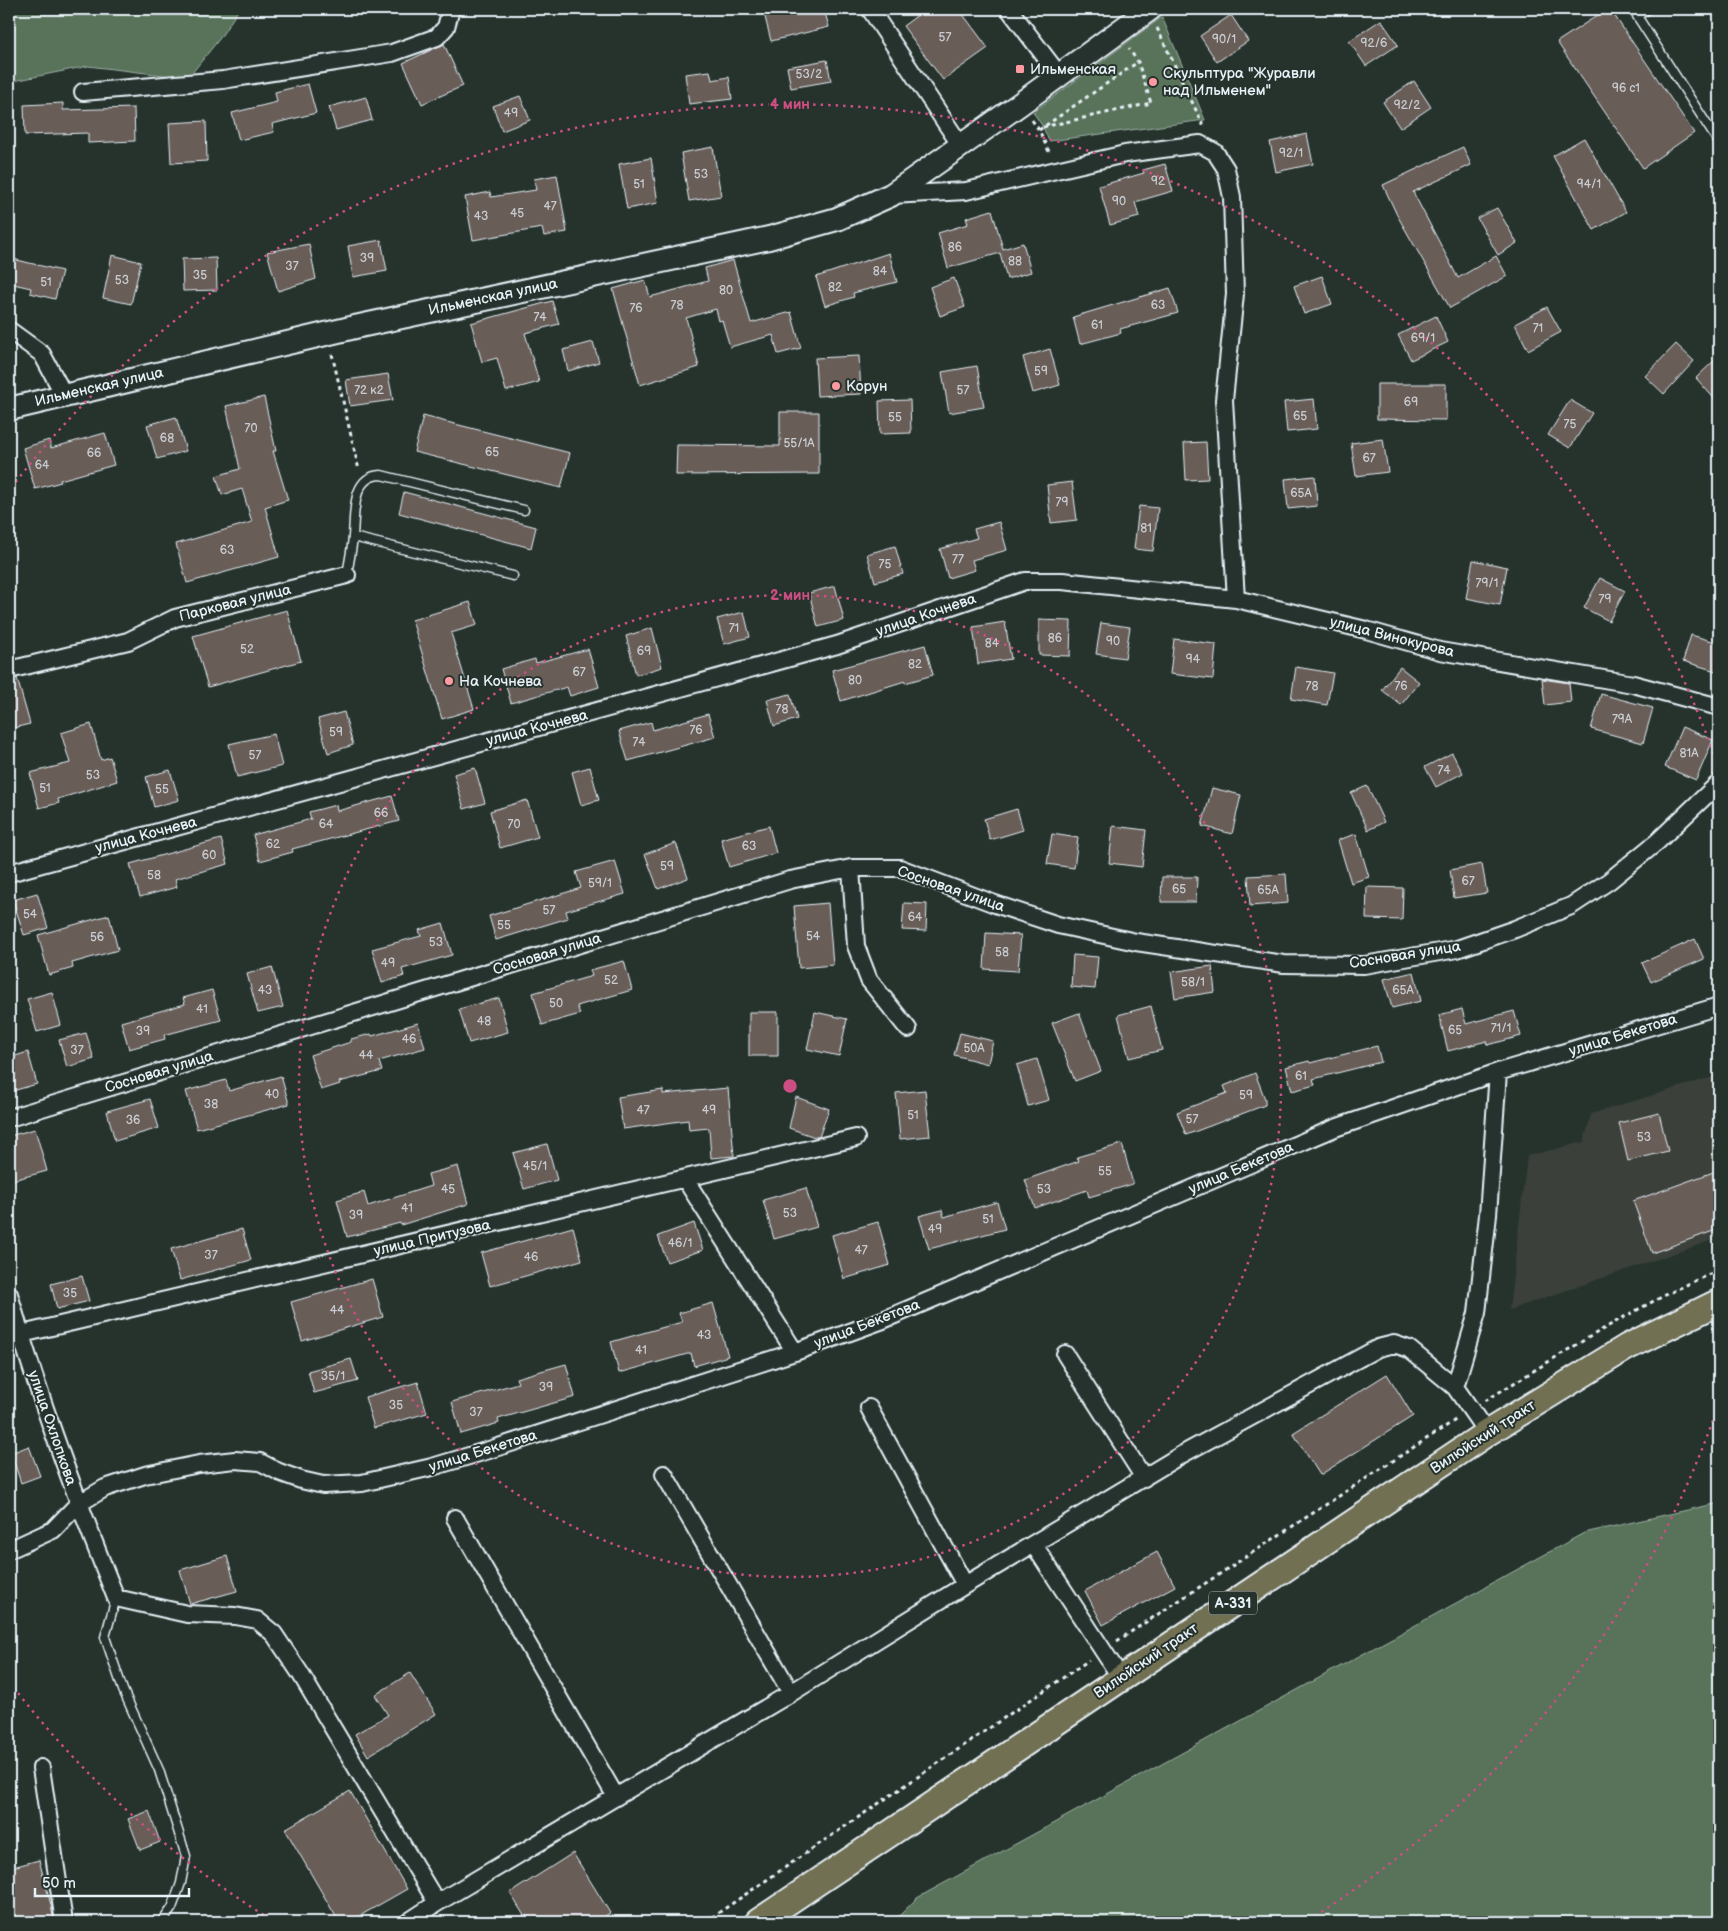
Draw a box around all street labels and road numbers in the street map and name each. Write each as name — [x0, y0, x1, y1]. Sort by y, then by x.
street label: Ильменская улица — [427, 274, 559, 320]
street label: Ильменская улица — [33, 363, 165, 411]
street label: Парковая улица — [177, 580, 293, 626]
street label: улица Кочнева — [874, 589, 979, 641]
street label: улица Винокурова — [1328, 612, 1456, 662]
street label: улица Кочнева — [484, 705, 590, 751]
street label: улица Кочнева — [93, 812, 199, 858]
street label: Сосновая улица — [895, 862, 1007, 916]
street label: Сосновая улица — [491, 928, 604, 979]
street label: Сосновая улица — [1348, 937, 1462, 973]
street label: улица Бекетова — [1567, 1010, 1679, 1060]
street label: Сосновая улица — [103, 1046, 216, 1097]
street label: улица Бекетова — [1186, 1137, 1296, 1199]
street label: улица Притузова — [372, 1215, 492, 1261]
street label: улица Бекетова — [811, 1295, 923, 1353]
street label: улица Охлопкова — [23, 1368, 81, 1488]
street label: Вилюйский тракт — [1427, 1396, 1539, 1478]
street label: улица Бекетова — [427, 1426, 539, 1476]
road number: А-331 — [1209, 1592, 1257, 1615]
street label: Вилюйский тракт — [1090, 1619, 1202, 1703]

